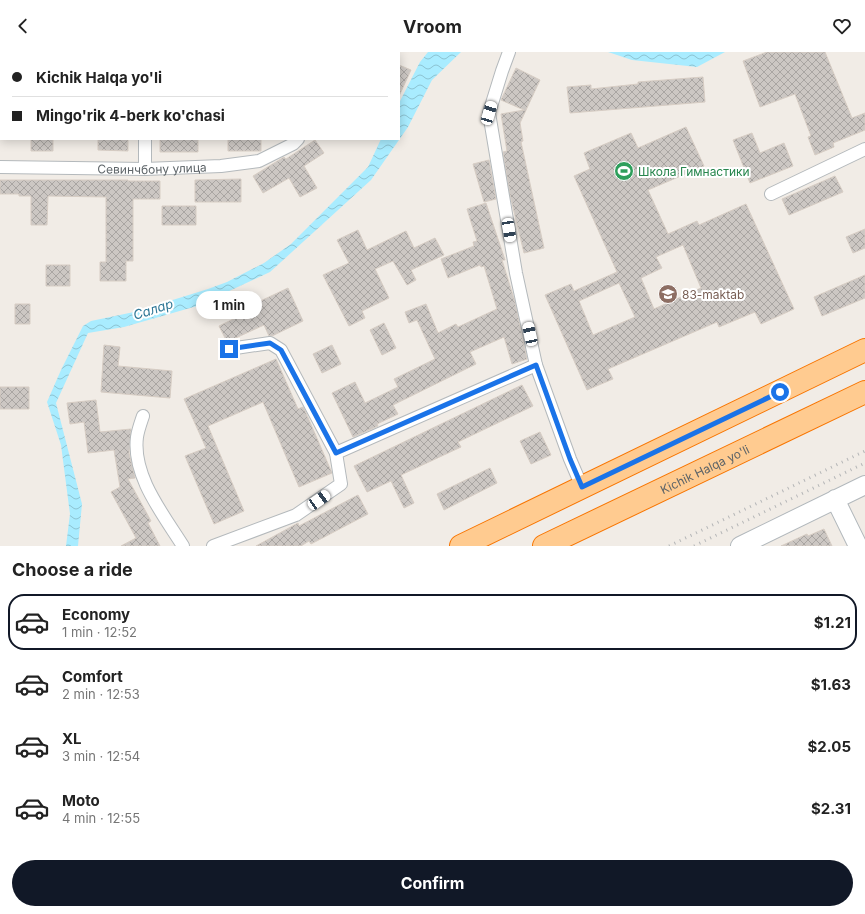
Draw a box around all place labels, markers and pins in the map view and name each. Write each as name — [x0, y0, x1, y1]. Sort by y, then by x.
sports icon: Школа Гимнастики — [613, 160, 635, 182]
place label: Школа Гимнастики — [638, 164, 750, 179]
school or university icon: 83-maktab — [657, 283, 679, 305]
place label: 83-maktab — [682, 287, 744, 302]

